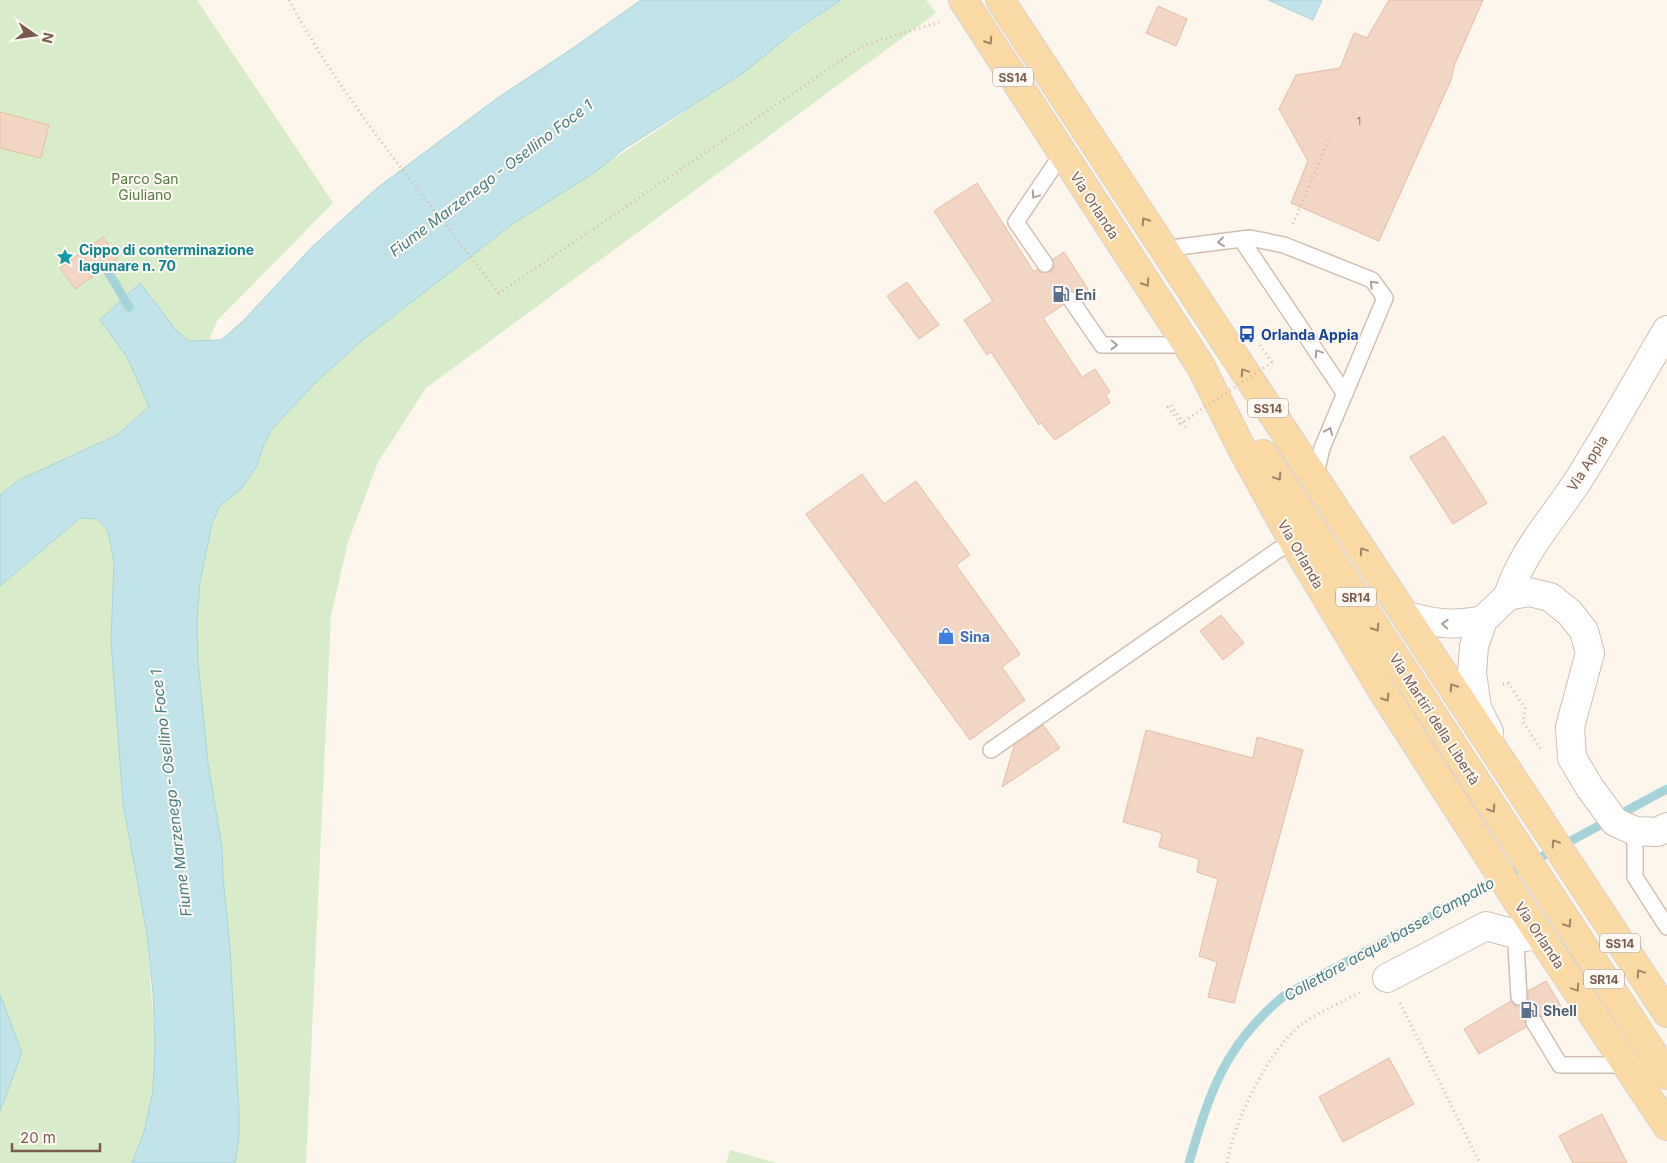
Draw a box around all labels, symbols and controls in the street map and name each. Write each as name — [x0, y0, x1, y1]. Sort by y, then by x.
north arrow — [10, 10, 60, 60]
text: N — [39, 31, 58, 45]
one-way arrow — [983, 36, 993, 45]
road number: SS14 — [993, 68, 1033, 86]
water label: Fiume Marzenego - Osellino Foce 1 — [386, 95, 596, 261]
house number: 1 — [1357, 114, 1361, 128]
street label: Via Orlanda — [1067, 168, 1123, 242]
park label: Parco San Giuliano — [111, 170, 179, 203]
one-way arrow — [1031, 189, 1041, 198]
one-way arrow — [1142, 218, 1152, 227]
one-way arrow — [1217, 236, 1225, 247]
place label: Cippo di conterminazione lagunare n. 70 — [79, 241, 254, 274]
place icon: Cippo di conterminazione lagunare n. 70 — [55, 247, 75, 267]
one-way arrow — [1140, 278, 1150, 287]
one-way arrow — [1370, 281, 1379, 290]
fuel station icon: Eni — [1051, 284, 1071, 304]
place label: Eni — [1075, 286, 1096, 303]
bus stop icon: Orlanda Appia — [1237, 324, 1257, 344]
place label: Orlanda Appia — [1261, 326, 1359, 343]
one-way arrow — [1110, 340, 1118, 350]
one-way arrow — [1315, 349, 1324, 359]
one-way arrow — [1241, 368, 1251, 377]
road number: SS14 — [1248, 398, 1288, 418]
one-way arrow — [1323, 427, 1334, 436]
street label: Via Appia — [1563, 432, 1611, 494]
one-way arrow — [1272, 471, 1281, 480]
street label: Via Orlanda — [1274, 516, 1328, 592]
one-way arrow — [1360, 547, 1370, 556]
road number: SR14 — [1336, 588, 1376, 606]
one-way arrow — [1441, 619, 1449, 630]
one-way arrow — [1370, 622, 1379, 632]
shop icon: Sina — [936, 626, 956, 646]
place label: Sina — [960, 628, 990, 645]
street label: Via Martiri della Libertà — [1386, 650, 1484, 788]
water label: Fiume Marzenego - Osellino Foce 1 — [146, 668, 196, 918]
one-way arrow — [1449, 683, 1459, 692]
one-way arrow — [1380, 692, 1390, 701]
one-way arrow — [1486, 803, 1496, 812]
one-way arrow — [1551, 840, 1561, 849]
water label: Collettore acque basse Campalto — [1281, 873, 1497, 1005]
street label: Via Orlanda — [1511, 898, 1569, 972]
one-way arrow — [1562, 918, 1571, 928]
road number: SS14 — [1600, 934, 1640, 952]
one-way arrow — [1637, 969, 1646, 979]
road number: SR14 — [1584, 970, 1624, 989]
one-way arrow — [1570, 982, 1579, 992]
fuel station icon: Shell — [1519, 1000, 1539, 1020]
place label: Shell — [1543, 1002, 1577, 1019]
scale bar — [12, 1120, 100, 1152]
text: 20 m — [20, 1128, 56, 1147]

